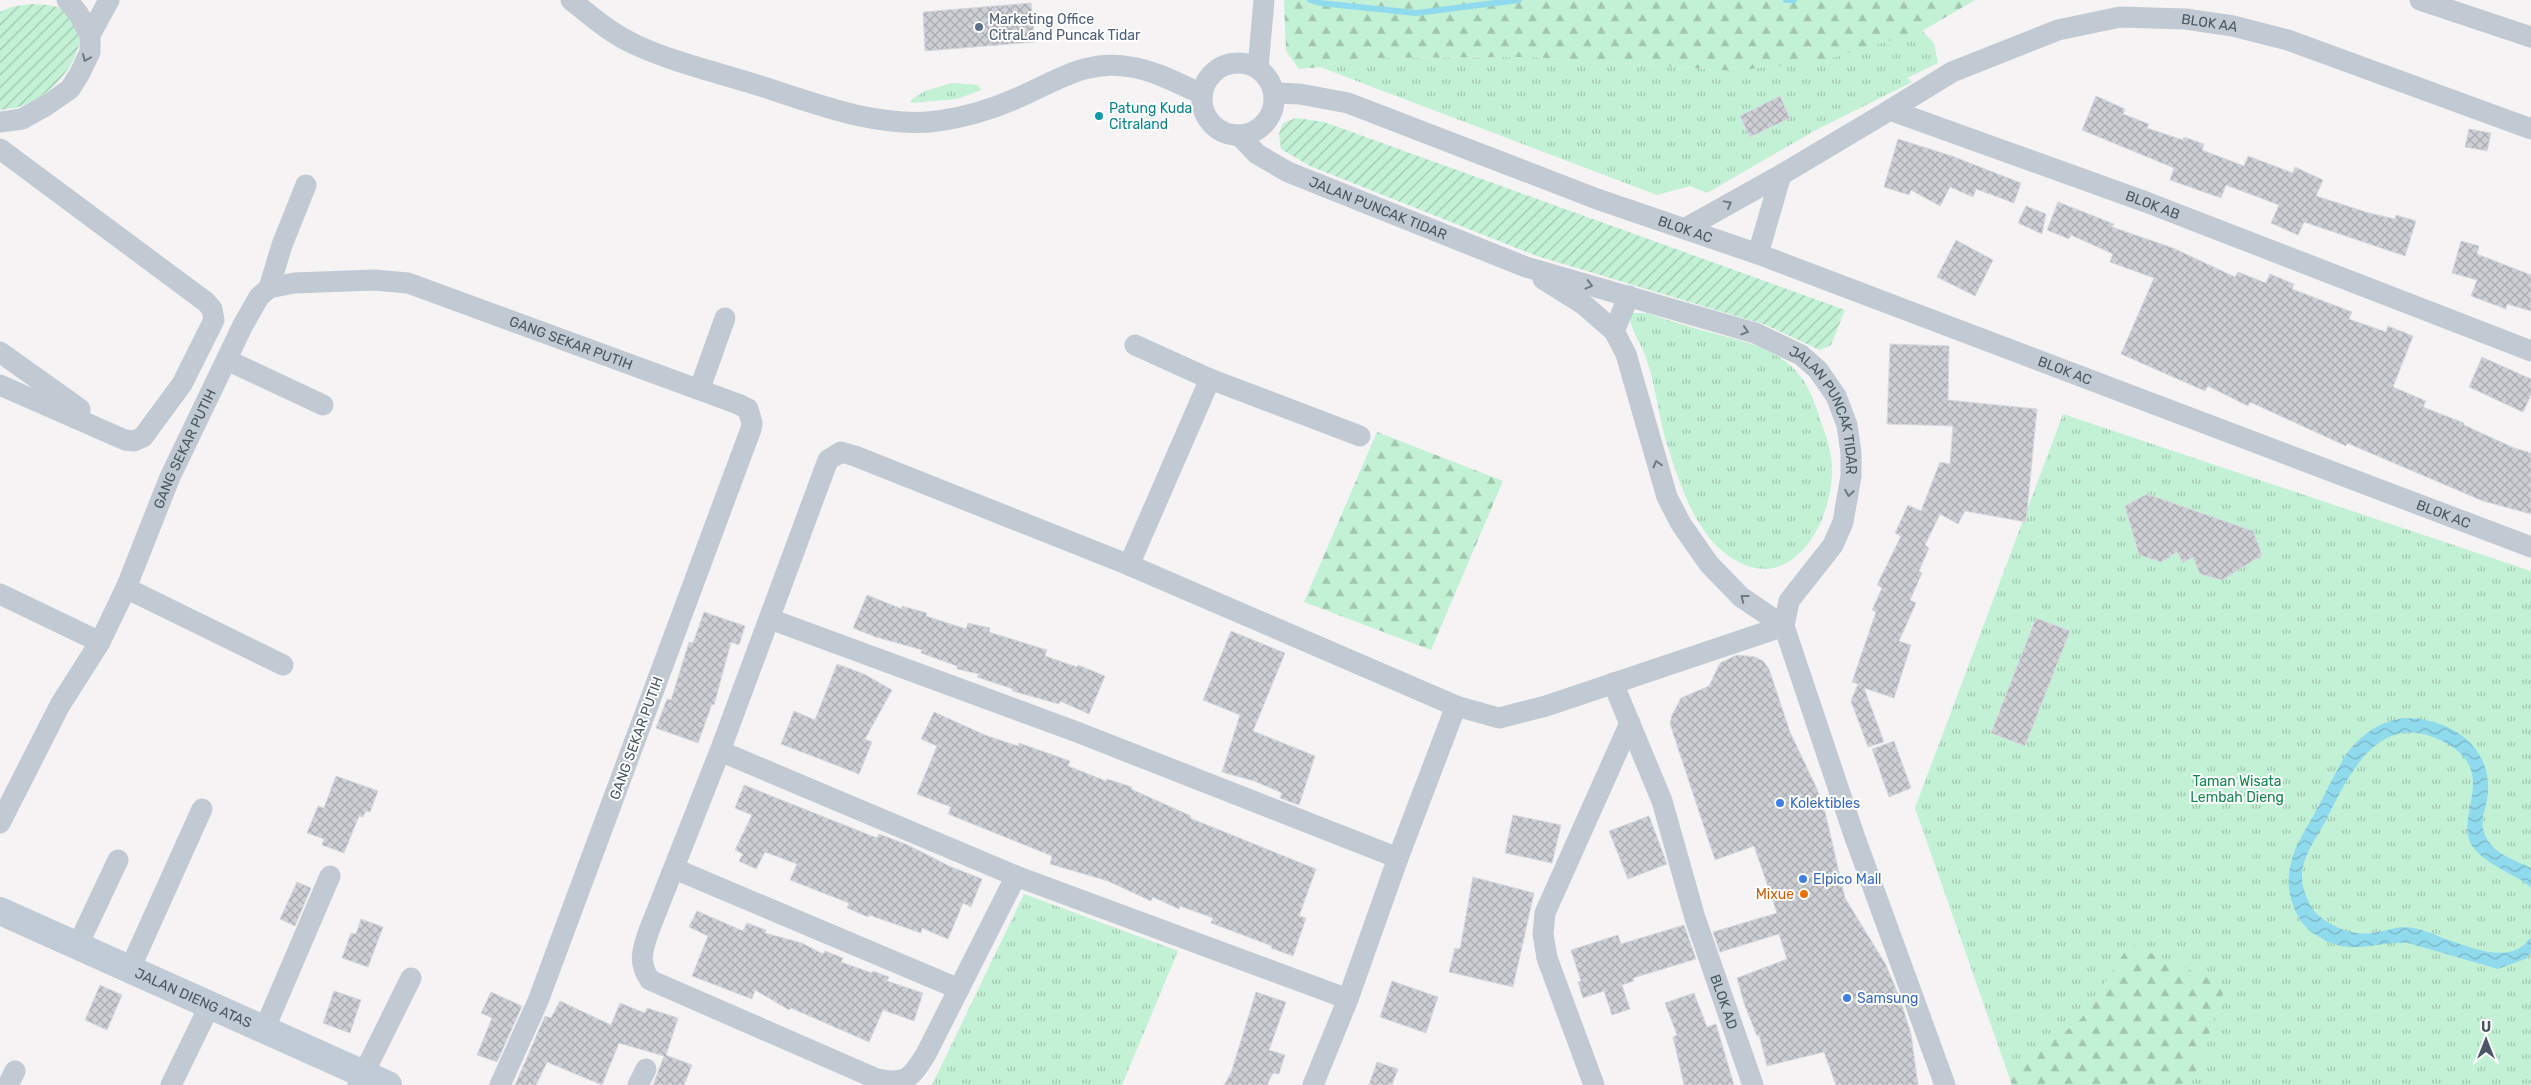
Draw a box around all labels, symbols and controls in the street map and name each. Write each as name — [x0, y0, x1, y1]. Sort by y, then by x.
place label: Marketing Office CitraLand Puncak Tidar — [989, 11, 1141, 44]
street label: BLOK AA — [2180, 11, 2240, 36]
marker: Marketing Office CitraLand Puncak Tidar — [973, 21, 985, 33]
one-way arrow — [82, 53, 93, 62]
place label: Patung Kuda Citraland — [1109, 100, 1192, 133]
marker: Patung Kuda Citraland — [1093, 110, 1105, 122]
street label: JALAN PUNCAK TIDAR — [1306, 173, 1449, 244]
street label: BLOK AB — [2123, 187, 2182, 223]
one-way arrow — [1723, 200, 1732, 210]
street label: BLOK AC — [1656, 212, 1715, 247]
one-way arrow — [1585, 279, 1594, 290]
street label: GANG SEKAR PUTIH — [507, 313, 635, 374]
one-way arrow — [1741, 325, 1749, 335]
street label: JALAN PUNCAK TIDAR — [1786, 343, 1859, 474]
street label: BLOK AC — [2035, 353, 2094, 389]
street label: GANG SEKAR PUTIH — [150, 386, 220, 511]
one-way arrow — [1652, 461, 1662, 469]
one-way arrow — [1844, 489, 1854, 498]
street label: BLOK AC — [2414, 496, 2473, 532]
one-way arrow — [1740, 595, 1750, 604]
street label: GANG SEKAR PUTIH — [606, 674, 667, 802]
park label: Taman Wisata Lembah Dieng — [2190, 773, 2284, 806]
place label: Kolektibles — [1790, 795, 1860, 812]
marker: Kolektibles — [1774, 797, 1786, 809]
place label: Elpico Mall — [1813, 871, 1881, 888]
marker: Elpico Mall — [1797, 873, 1809, 885]
place label: Mixue — [1756, 886, 1794, 903]
marker: Mixue — [1798, 888, 1810, 900]
street label: JALAN DIENG ATAS — [132, 965, 255, 1032]
street label: BLOK AD — [1706, 972, 1741, 1032]
place label: Samsung — [1857, 990, 1918, 1007]
marker: Samsung — [1841, 992, 1853, 1004]
north arrow — [2461, 1015, 2511, 1065]
text: U — [2481, 1019, 2491, 1036]

